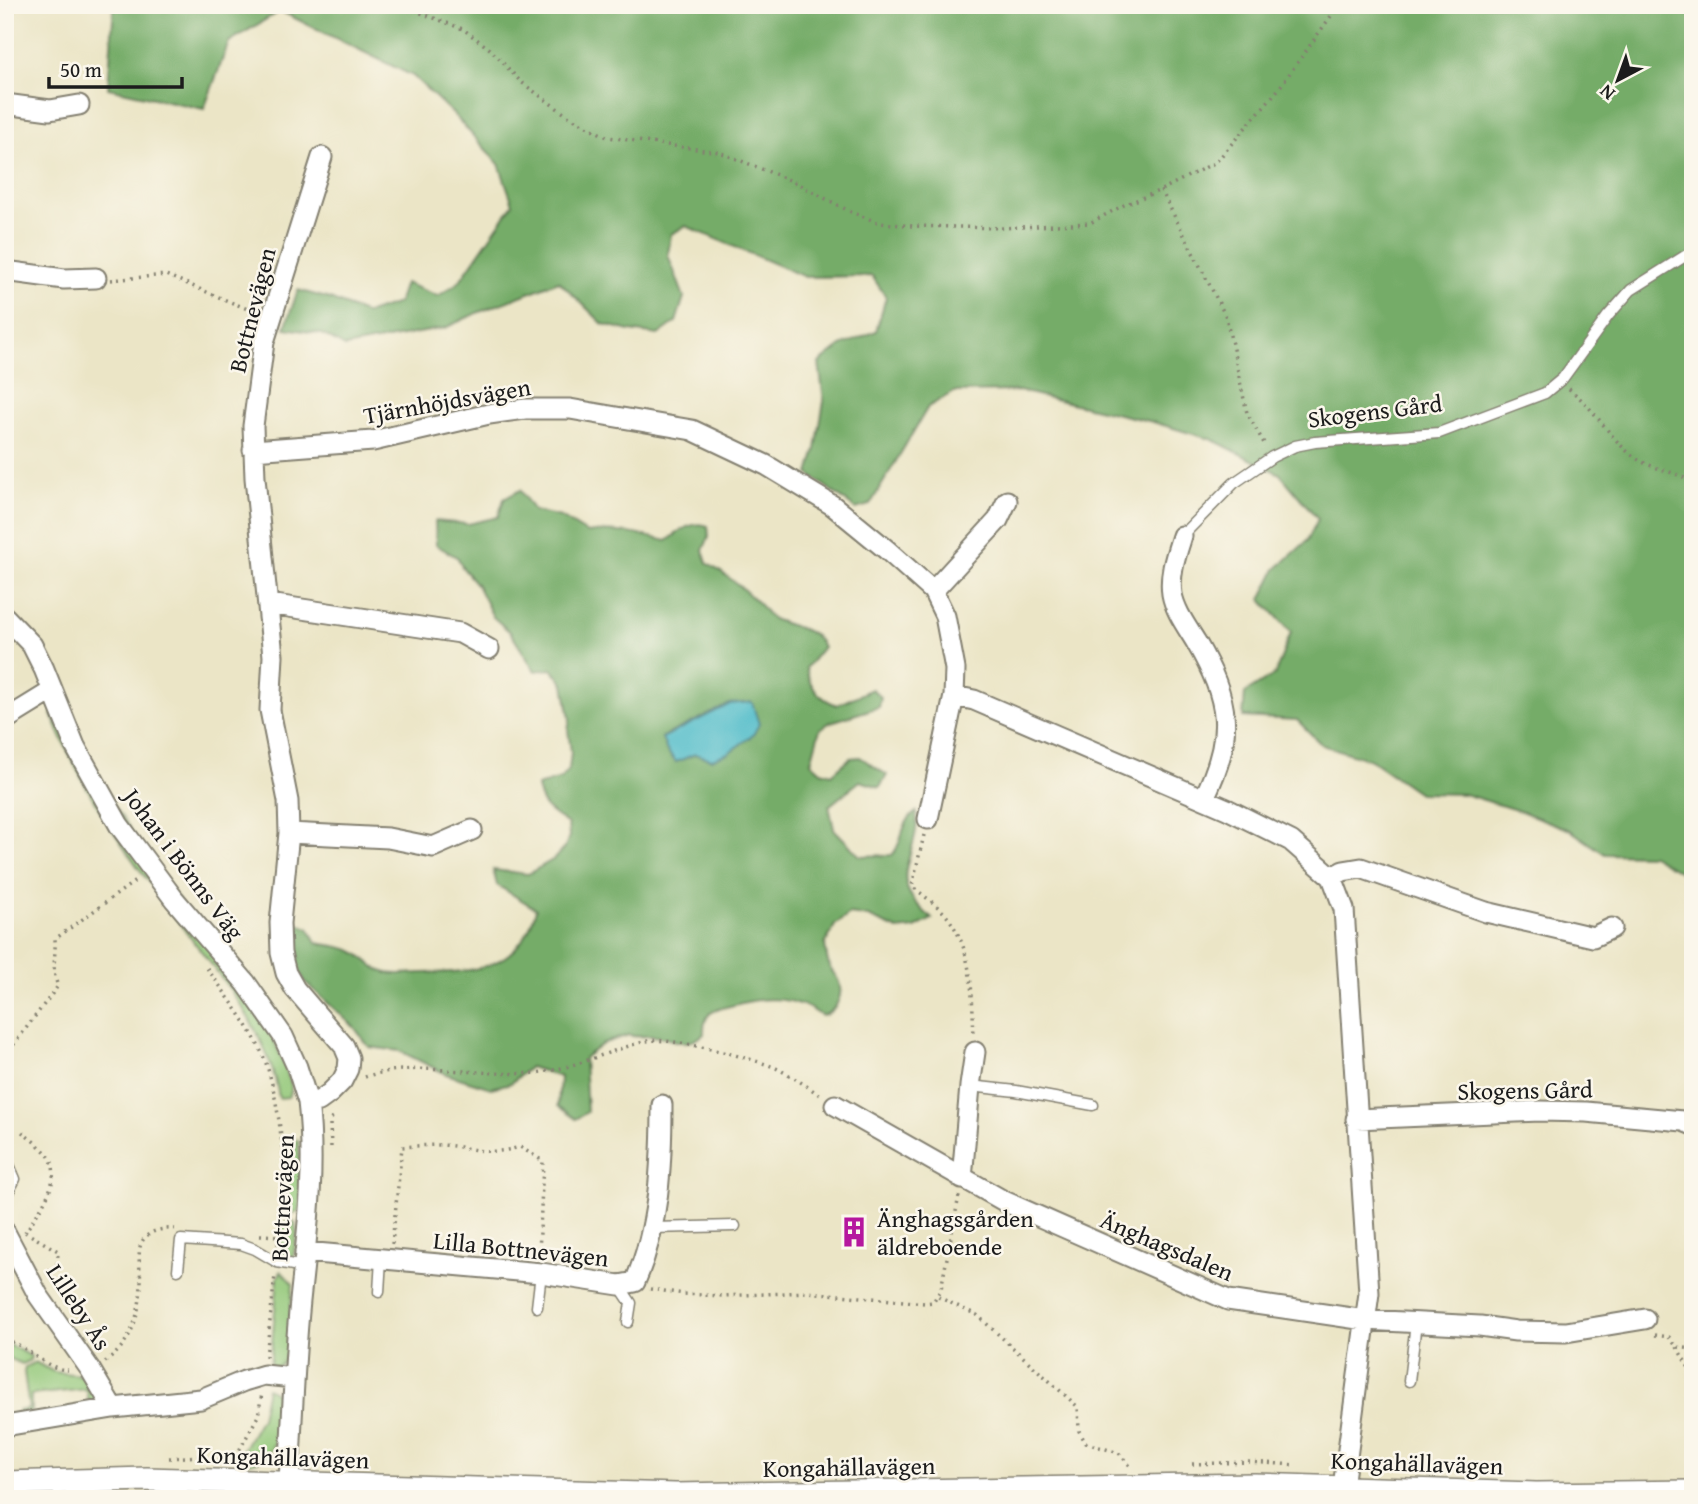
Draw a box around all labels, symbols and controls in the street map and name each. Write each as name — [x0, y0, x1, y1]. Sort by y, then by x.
scale bar — [49, 46, 182, 90]
north arrow — [1582, 46, 1652, 116]
text: 50 m — [60, 54, 102, 85]
text: N — [1593, 78, 1621, 108]
street label: Bottnevägen — [220, 243, 285, 376]
street label: Tjärnhöjdsvägen — [361, 369, 534, 433]
street label: Skogens Gård — [1306, 385, 1444, 437]
street label: Johan i Bönns Väg — [113, 778, 253, 947]
street label: Skogens Gård — [1457, 1071, 1593, 1109]
street label: Bottnevägen — [261, 1133, 303, 1263]
place label: Änghagsgården äldreboende — [877, 1201, 1034, 1264]
street label: Änghagsdalen — [1095, 1202, 1240, 1290]
building icon: Änghagsgården äldreboende — [837, 1215, 871, 1249]
street label: Lilla Bottnevägen — [432, 1222, 611, 1276]
street label: Lilleby Ås — [38, 1257, 120, 1357]
street label: Kongahällavägen — [196, 1437, 370, 1478]
street label: Kongahällavägen — [1330, 1443, 1504, 1484]
street label: Kongahällavägen — [762, 1448, 936, 1486]

